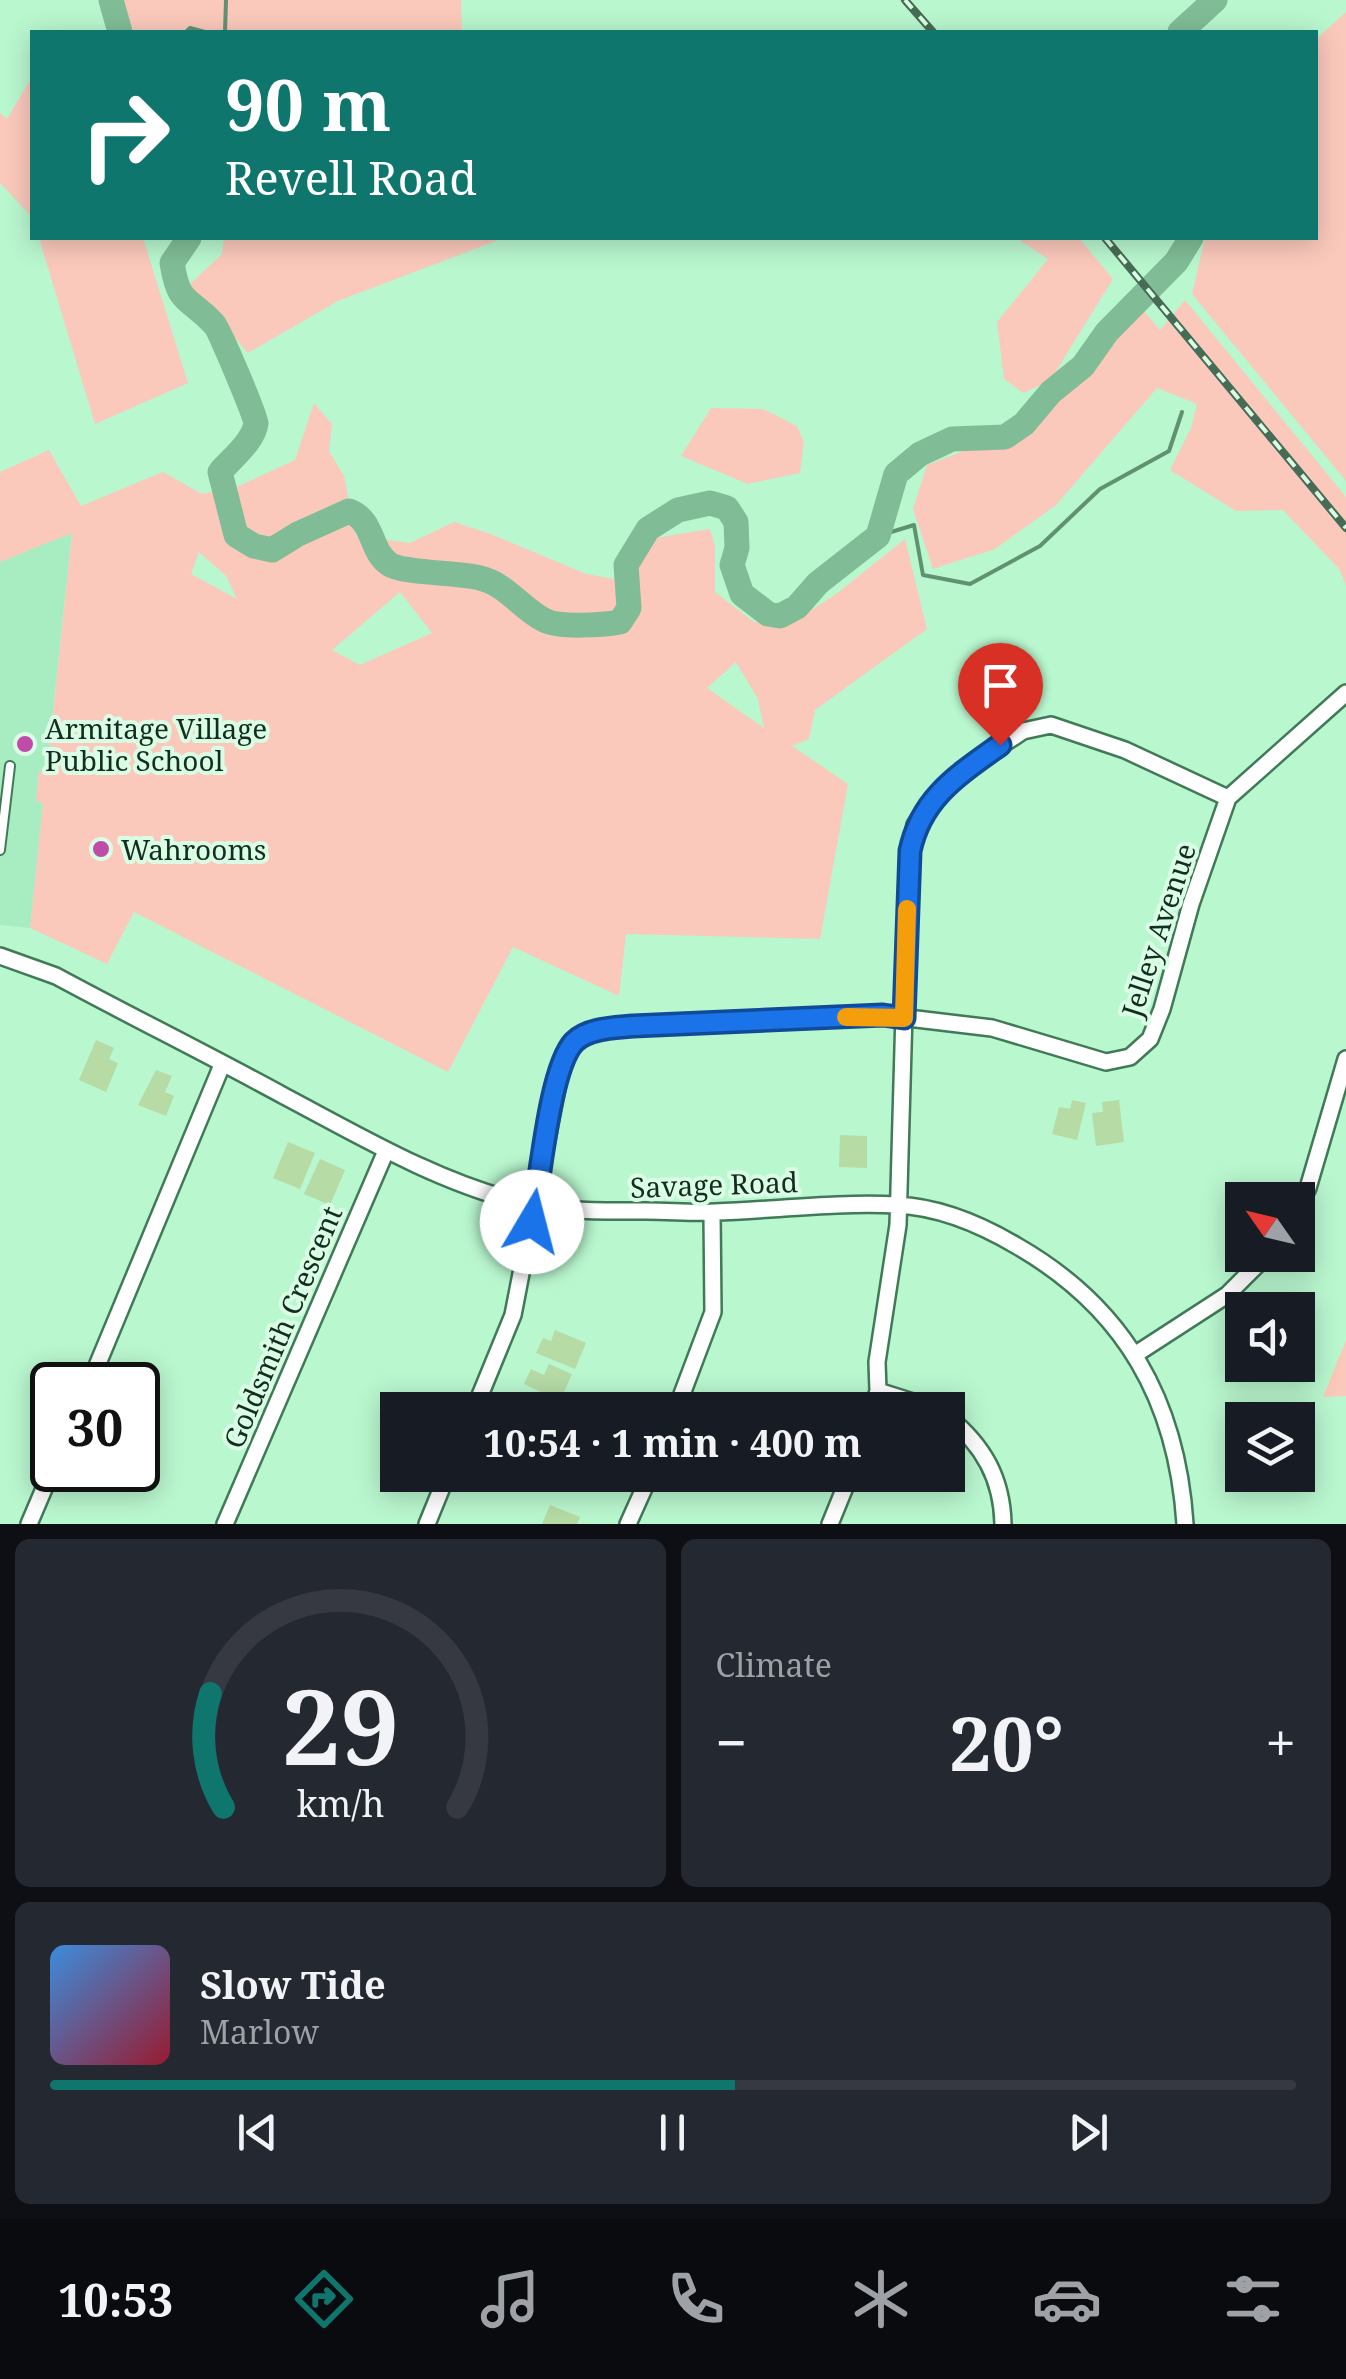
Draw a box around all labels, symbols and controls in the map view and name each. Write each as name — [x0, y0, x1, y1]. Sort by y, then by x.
text: 90 m — [225, 56, 391, 152]
icon: right — [60, 70, 190, 200]
text: Revell Road — [225, 147, 477, 208]
pin — [958, 643, 1043, 746]
icon: arrive — [973, 658, 1028, 713]
place label: Armitage Village Public School — [45, 709, 267, 779]
marker: Armitage Village Public School — [14, 733, 36, 755]
place label: Wahrooms — [121, 830, 267, 868]
marker: Wahrooms — [90, 838, 112, 860]
street label: Jelley Avenue — [1112, 838, 1204, 1023]
street label: Savage Road — [629, 1162, 799, 1206]
position arrow — [480, 1170, 584, 1274]
north arrow — [1225, 1182, 1315, 1272]
map controls — [1225, 1182, 1315, 1492]
street label: Goldsmith Crescent — [214, 1200, 350, 1454]
button: sound — [1225, 1292, 1315, 1382]
speed limit sign: 30 — [30, 1362, 160, 1492]
button: layers — [1225, 1402, 1315, 1492]
text: 10:54 · 1 min · 400 m — [483, 1416, 862, 1468]
text: Climate — [716, 1643, 832, 1686]
text: 29 — [281, 1654, 399, 1795]
text: 20° — [949, 1691, 1064, 1793]
text: − — [716, 1704, 747, 1779]
text: + — [1265, 1704, 1296, 1779]
text: km/h — [296, 1779, 384, 1827]
text: Slow Tide — [200, 1958, 386, 2010]
text: Marlow — [200, 2010, 319, 2053]
icon: previous — [230, 2105, 285, 2160]
icon: pause — [645, 2105, 700, 2160]
icon: next — [1061, 2105, 1116, 2160]
icon: directions — [289, 2264, 359, 2334]
icon: music — [475, 2264, 545, 2334]
icon: phone — [661, 2264, 731, 2334]
icon: climate — [846, 2264, 916, 2334]
icon: car — [1032, 2264, 1102, 2334]
icon: filters — [1218, 2264, 1288, 2334]
text: 10:53 — [58, 2269, 173, 2330]

